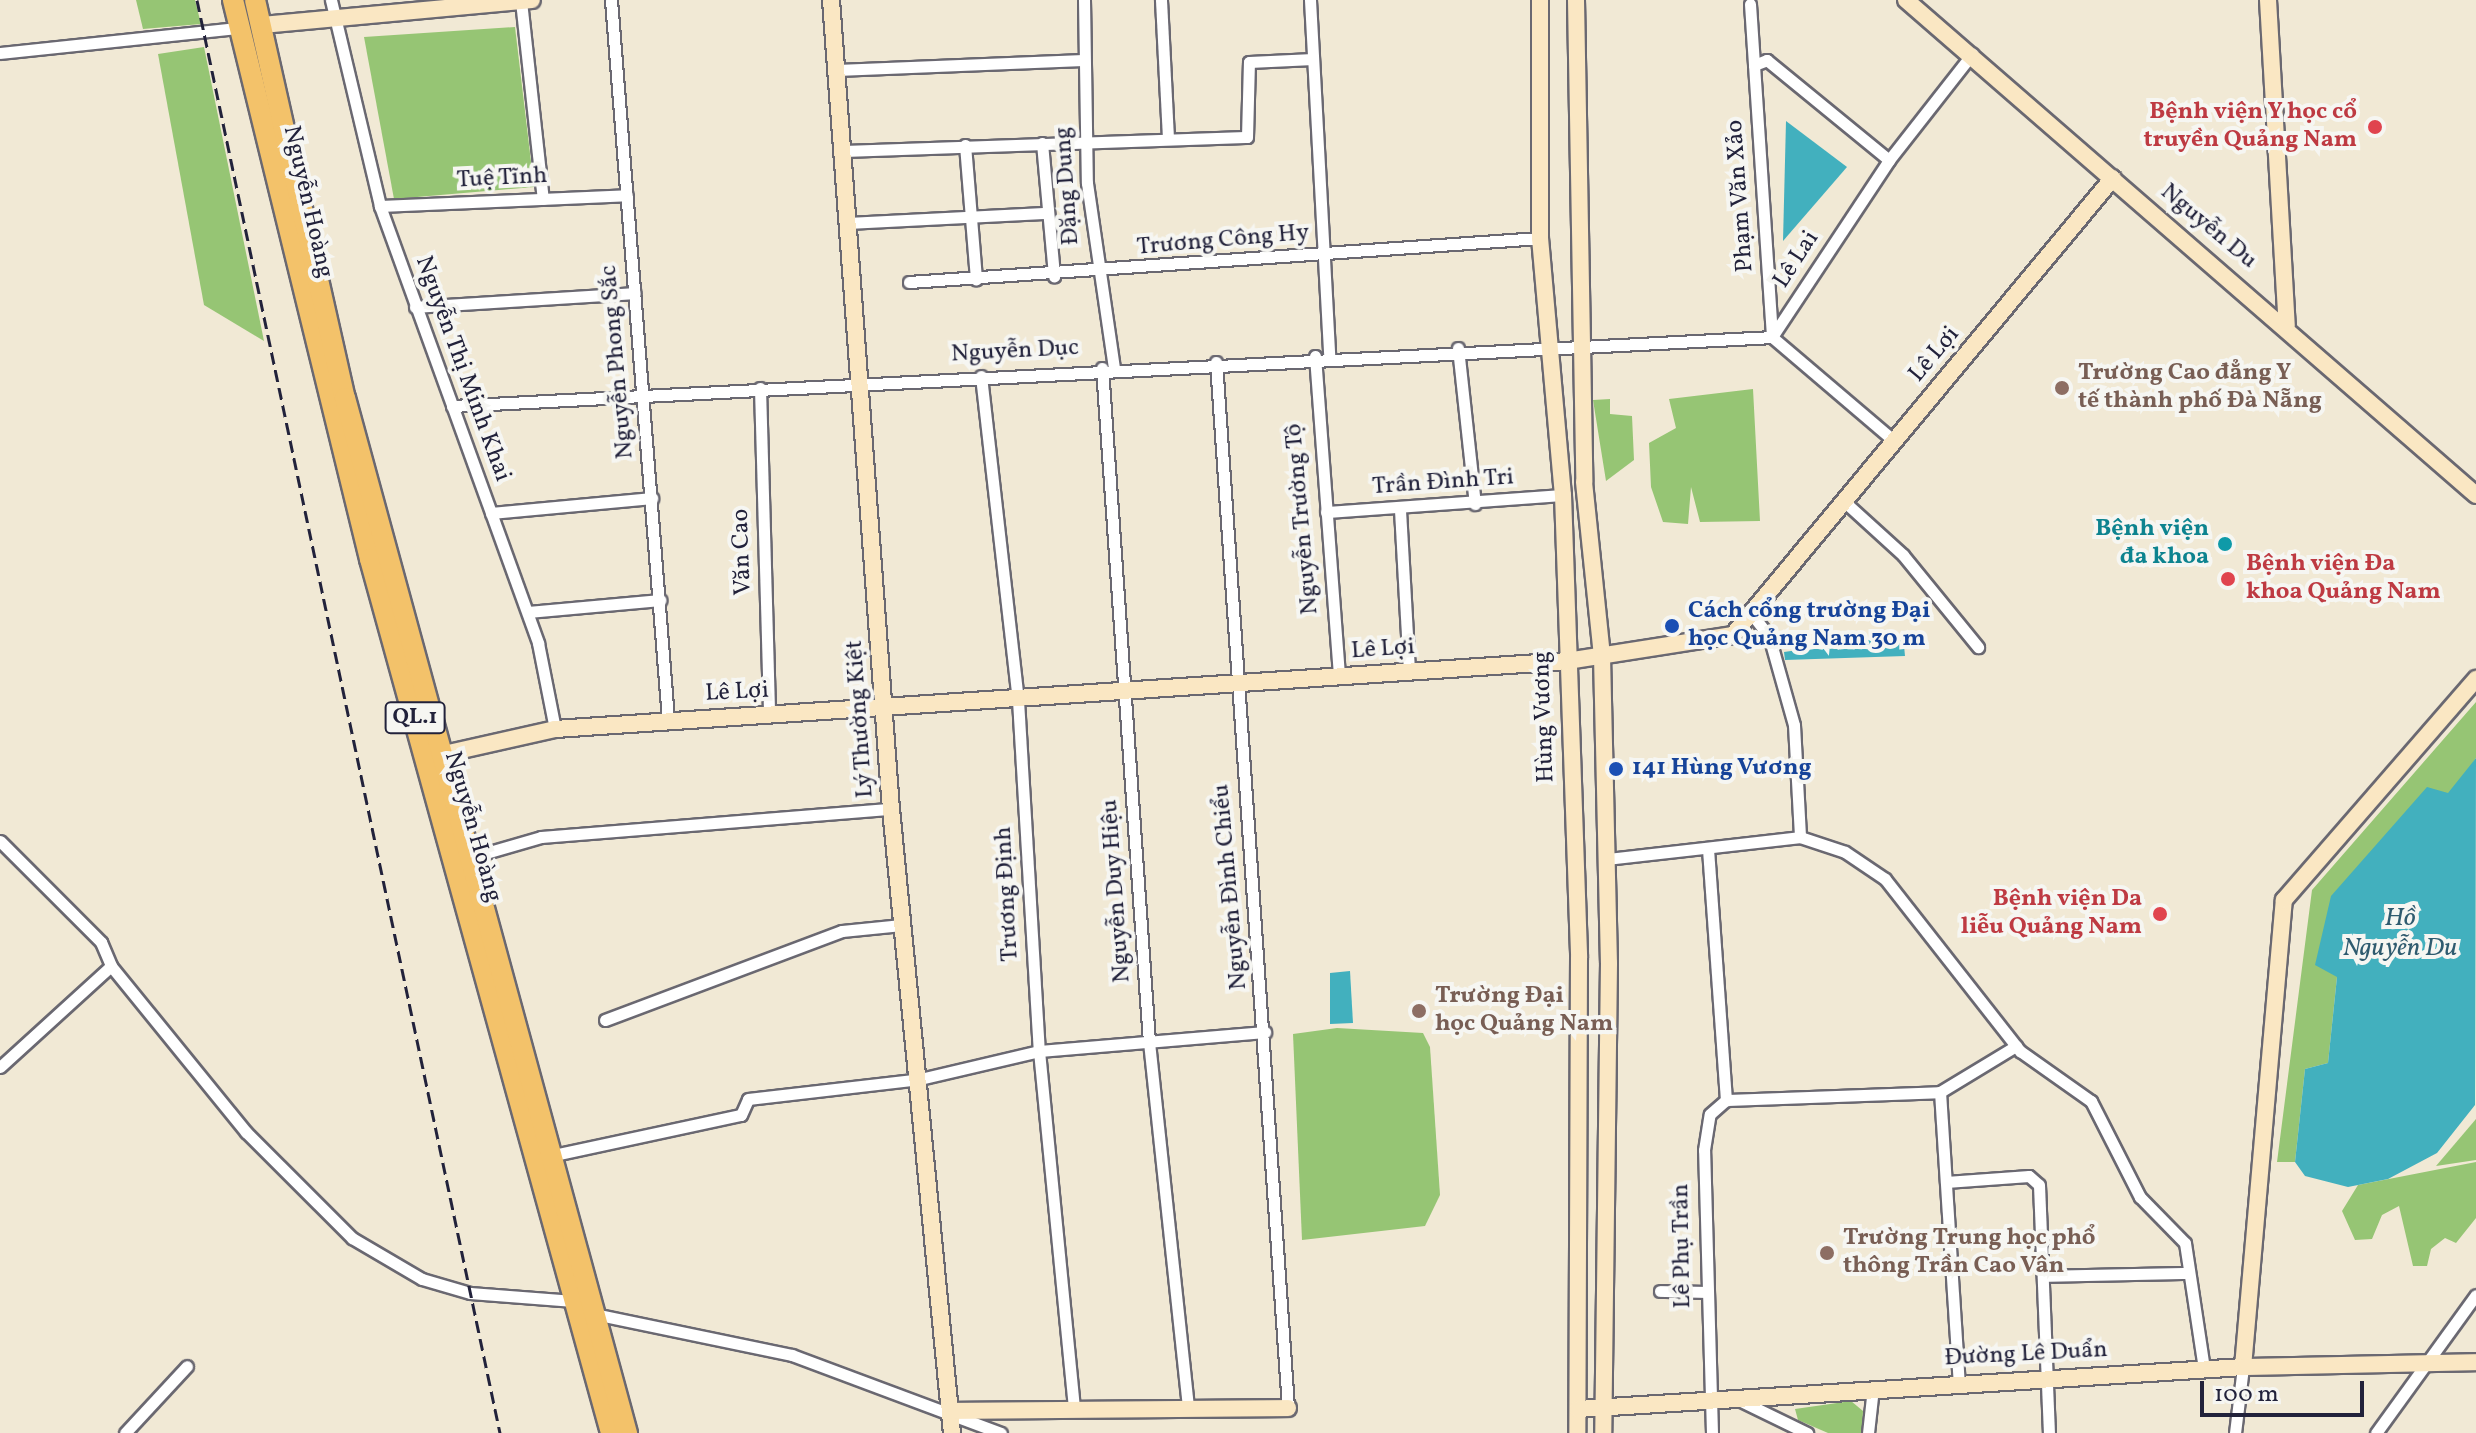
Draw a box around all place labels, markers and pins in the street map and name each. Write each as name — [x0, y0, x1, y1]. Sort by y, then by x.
place label: Bệnh viện Y học cổ truyền Quảng Nam — [2143, 99, 2357, 155]
marker: Bệnh viện Y học cổ truyền Quảng Nam — [2364, 116, 2386, 138]
place label: Trường Cao đẳng Y tế thành phố Đà Nẵng — [2078, 360, 2322, 416]
marker: Trường Cao đẳng Y tế thành phố Đà Nẵng — [2053, 379, 2071, 397]
place label: Bệnh viện đa khoa — [2095, 516, 2209, 572]
marker: Bệnh viện đa khoa — [2216, 535, 2234, 553]
place label: Bệnh viện Đa khoa Quảng Nam — [2246, 551, 2441, 607]
marker: Bệnh viện Đa khoa Quảng Nam — [2217, 568, 2239, 590]
place label: Cách cổng trường Đại học Quảng Nam 30 m — [1688, 598, 1930, 654]
marker: Cách cổng trường Đại học Quảng Nam 30 m — [1663, 617, 1681, 635]
place label: 141 Hùng Vương — [1632, 755, 1812, 783]
marker: 141 Hùng Vương — [1607, 760, 1625, 778]
place label: Bệnh viện Da liễu Quảng Nam — [1961, 886, 2142, 942]
marker: Bệnh viện Da liễu Quảng Nam — [2149, 903, 2171, 925]
place label: Trường Đại học Quảng Nam — [1435, 983, 1613, 1039]
marker: Trường Đại học Quảng Nam — [1410, 1002, 1428, 1020]
place label: Trường Trung học phổ thông Trần Cao Vân — [1843, 1225, 2096, 1281]
marker: Trường Trung học phổ thông Trần Cao Vân — [1818, 1244, 1836, 1262]

